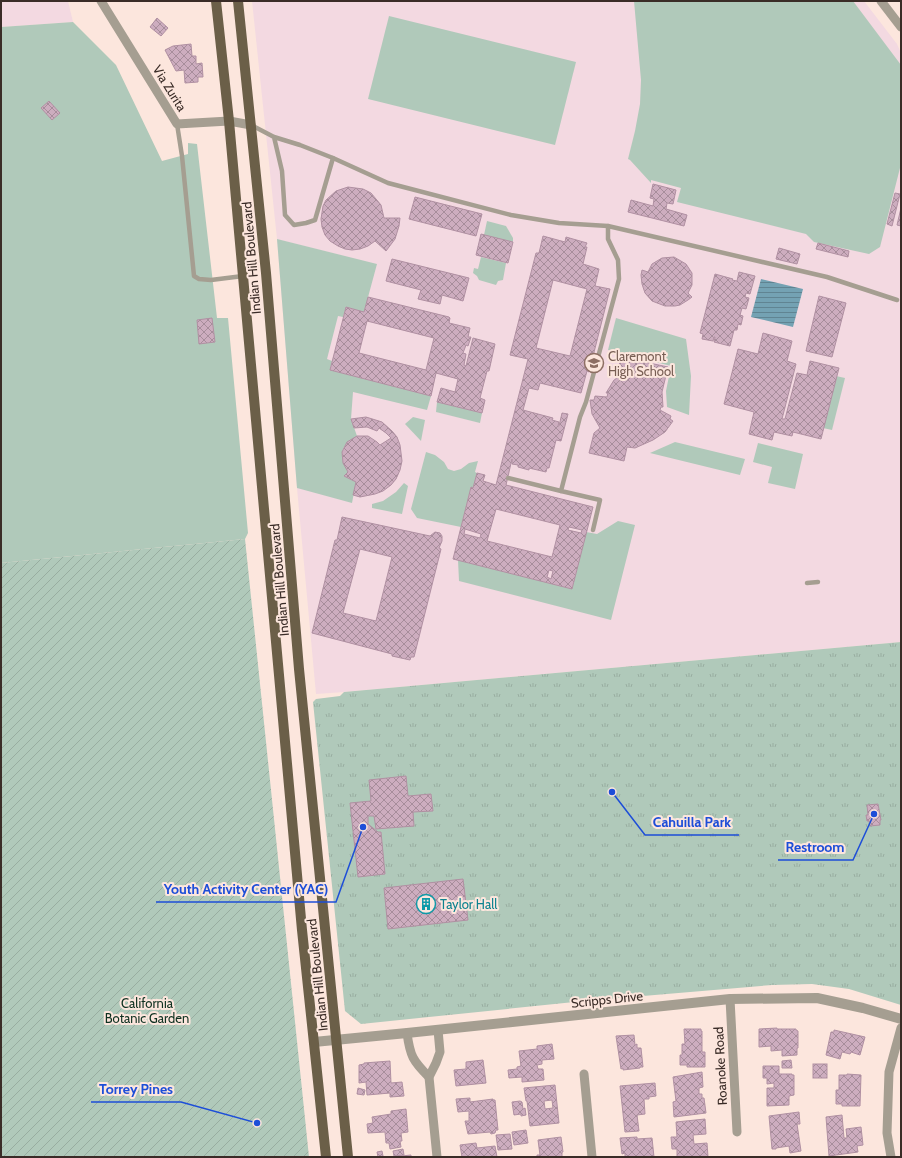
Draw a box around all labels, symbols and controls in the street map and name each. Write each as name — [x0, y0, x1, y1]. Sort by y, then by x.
street label: Via Zurita — [150, 62, 191, 115]
street label: Indian Hill Boulevard — [238, 201, 264, 315]
place label: Claremont High School — [608, 348, 674, 379]
school or university icon: Claremont High School — [583, 352, 605, 374]
street label: Indian Hill Boulevard — [266, 523, 292, 637]
callout: Cahuilla Park — [645, 809, 739, 835]
text: Cahuilla Park — [653, 813, 731, 831]
callout: Restroom — [778, 834, 853, 860]
text: Restroom — [785, 838, 845, 856]
callout: Youth Activity Center (YAC) — [156, 876, 336, 902]
text: Youth Activity Center (YAC) — [163, 880, 328, 898]
building icon: Taylor Hall — [415, 893, 437, 915]
place label: Taylor Hall — [440, 896, 497, 912]
street label: Indian Hill Boulevard — [303, 918, 331, 1032]
street label: Scripps Drive — [570, 987, 644, 1011]
park label: California Botanic Garden — [105, 995, 189, 1026]
street label: Roanoke Road — [710, 1026, 730, 1106]
callout: Torrey Pines — [91, 1076, 181, 1102]
text: Torrey Pines — [99, 1080, 173, 1098]

